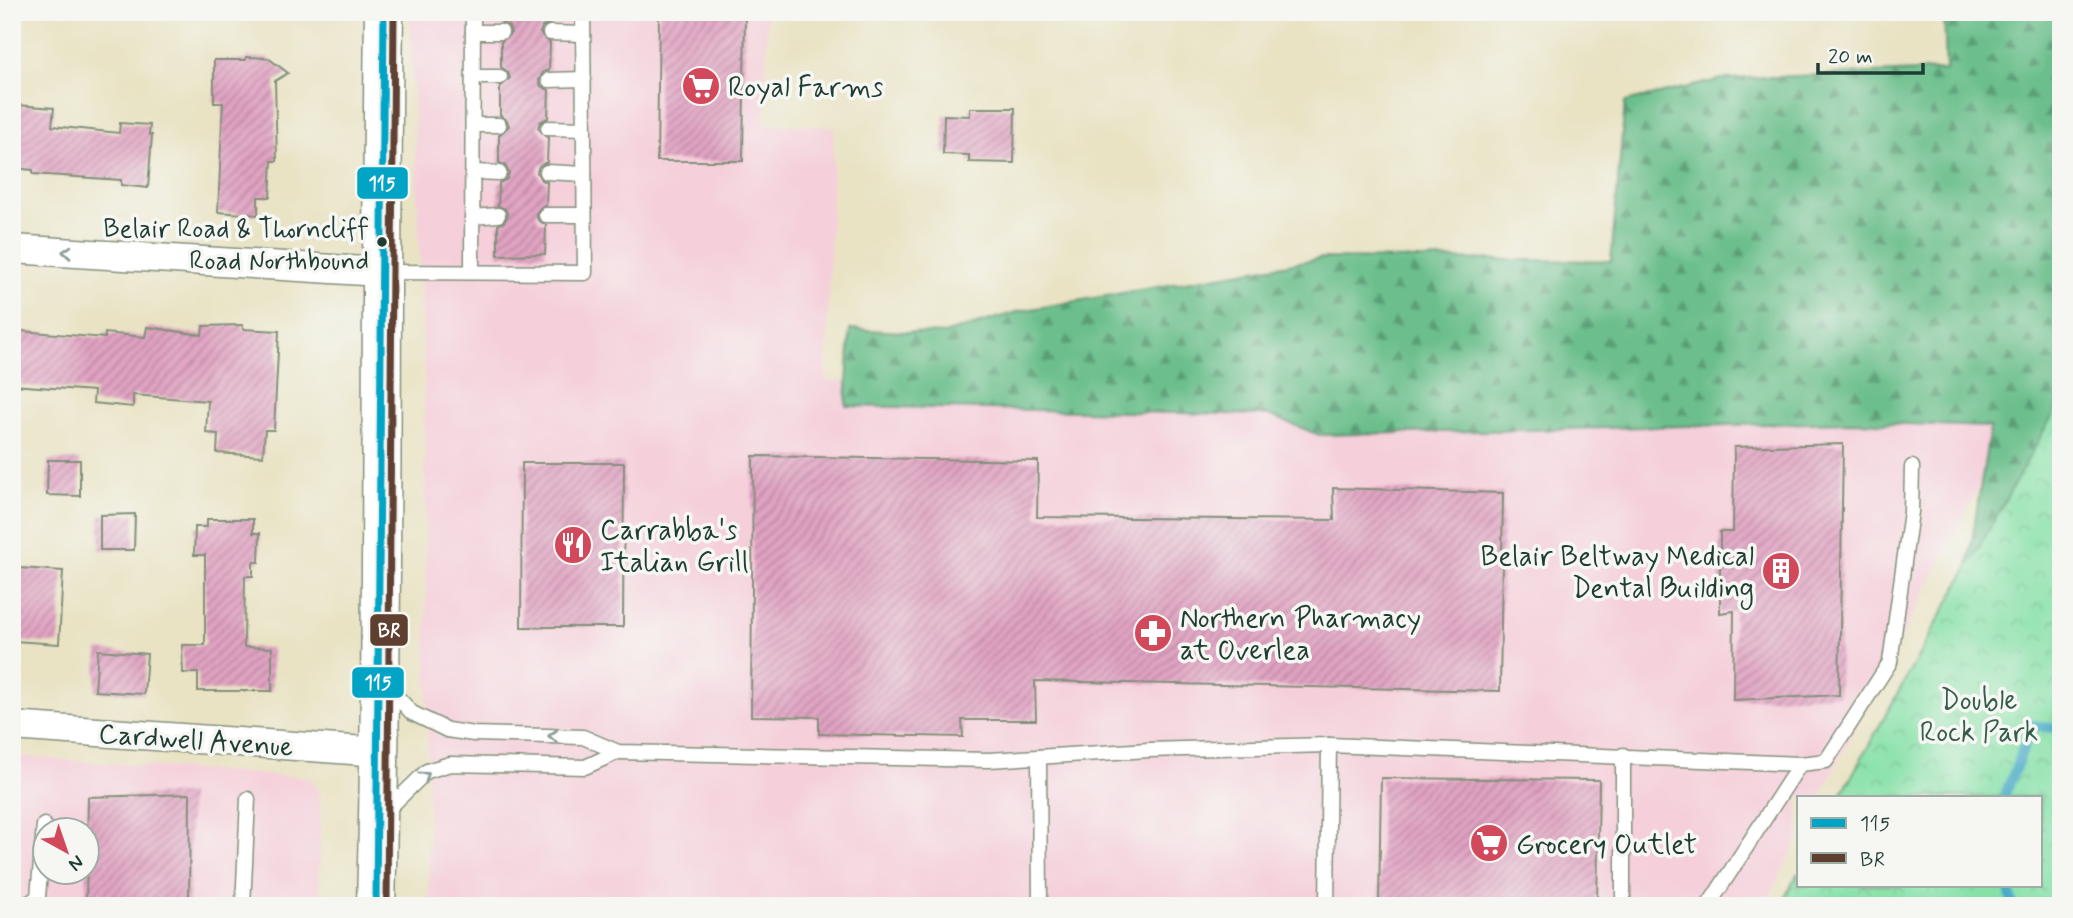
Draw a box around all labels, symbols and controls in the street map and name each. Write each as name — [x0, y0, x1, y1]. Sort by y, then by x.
scale bar — [1818, 32, 1923, 76]
text: 20 m — [1828, 43, 1873, 71]
supermarket icon: Royal Farms — [680, 65, 722, 107]
place label: Royal Farms — [728, 70, 883, 107]
line badge: 115 — [356, 166, 409, 200]
text: 115 — [368, 172, 396, 197]
place label: Belair Road & Thorncliff Road Northbound — [103, 213, 369, 279]
marker: Belair Road & Thorncliff Road Northbound — [375, 235, 389, 249]
one-way arrow — [61, 245, 72, 260]
place label: Carrabba's Italian Grill — [600, 513, 749, 582]
restaurant icon: Carrabba's Italian Grill — [552, 524, 594, 566]
place label: Belair Beltway Medical Dental Building — [1480, 539, 1754, 610]
building icon: Belair Beltway Medical Dental Building — [1760, 550, 1802, 592]
place label: Northern Pharmacy at Overlea — [1180, 601, 1421, 670]
pharmacy icon: Northern Pharmacy at Overlea — [1132, 612, 1174, 654]
line badge: BR — [369, 613, 409, 647]
text: BR — [378, 619, 401, 644]
line badge: 115 — [351, 666, 405, 699]
text: 115 — [364, 671, 392, 696]
park label: Double Rock Park — [1920, 683, 2038, 752]
street label: Cardwell Avenue — [97, 716, 294, 767]
one-way arrow — [547, 729, 558, 744]
one-way arrow — [418, 772, 430, 784]
legend — [1797, 796, 2042, 886]
text: 115 — [1860, 810, 1890, 838]
north arrow — [32, 816, 102, 886]
supermarket icon: Grocery Outlet — [1468, 822, 1510, 864]
place label: Grocery Outlet — [1516, 827, 1697, 864]
text: BR — [1860, 846, 1885, 874]
text: N — [63, 849, 89, 877]

